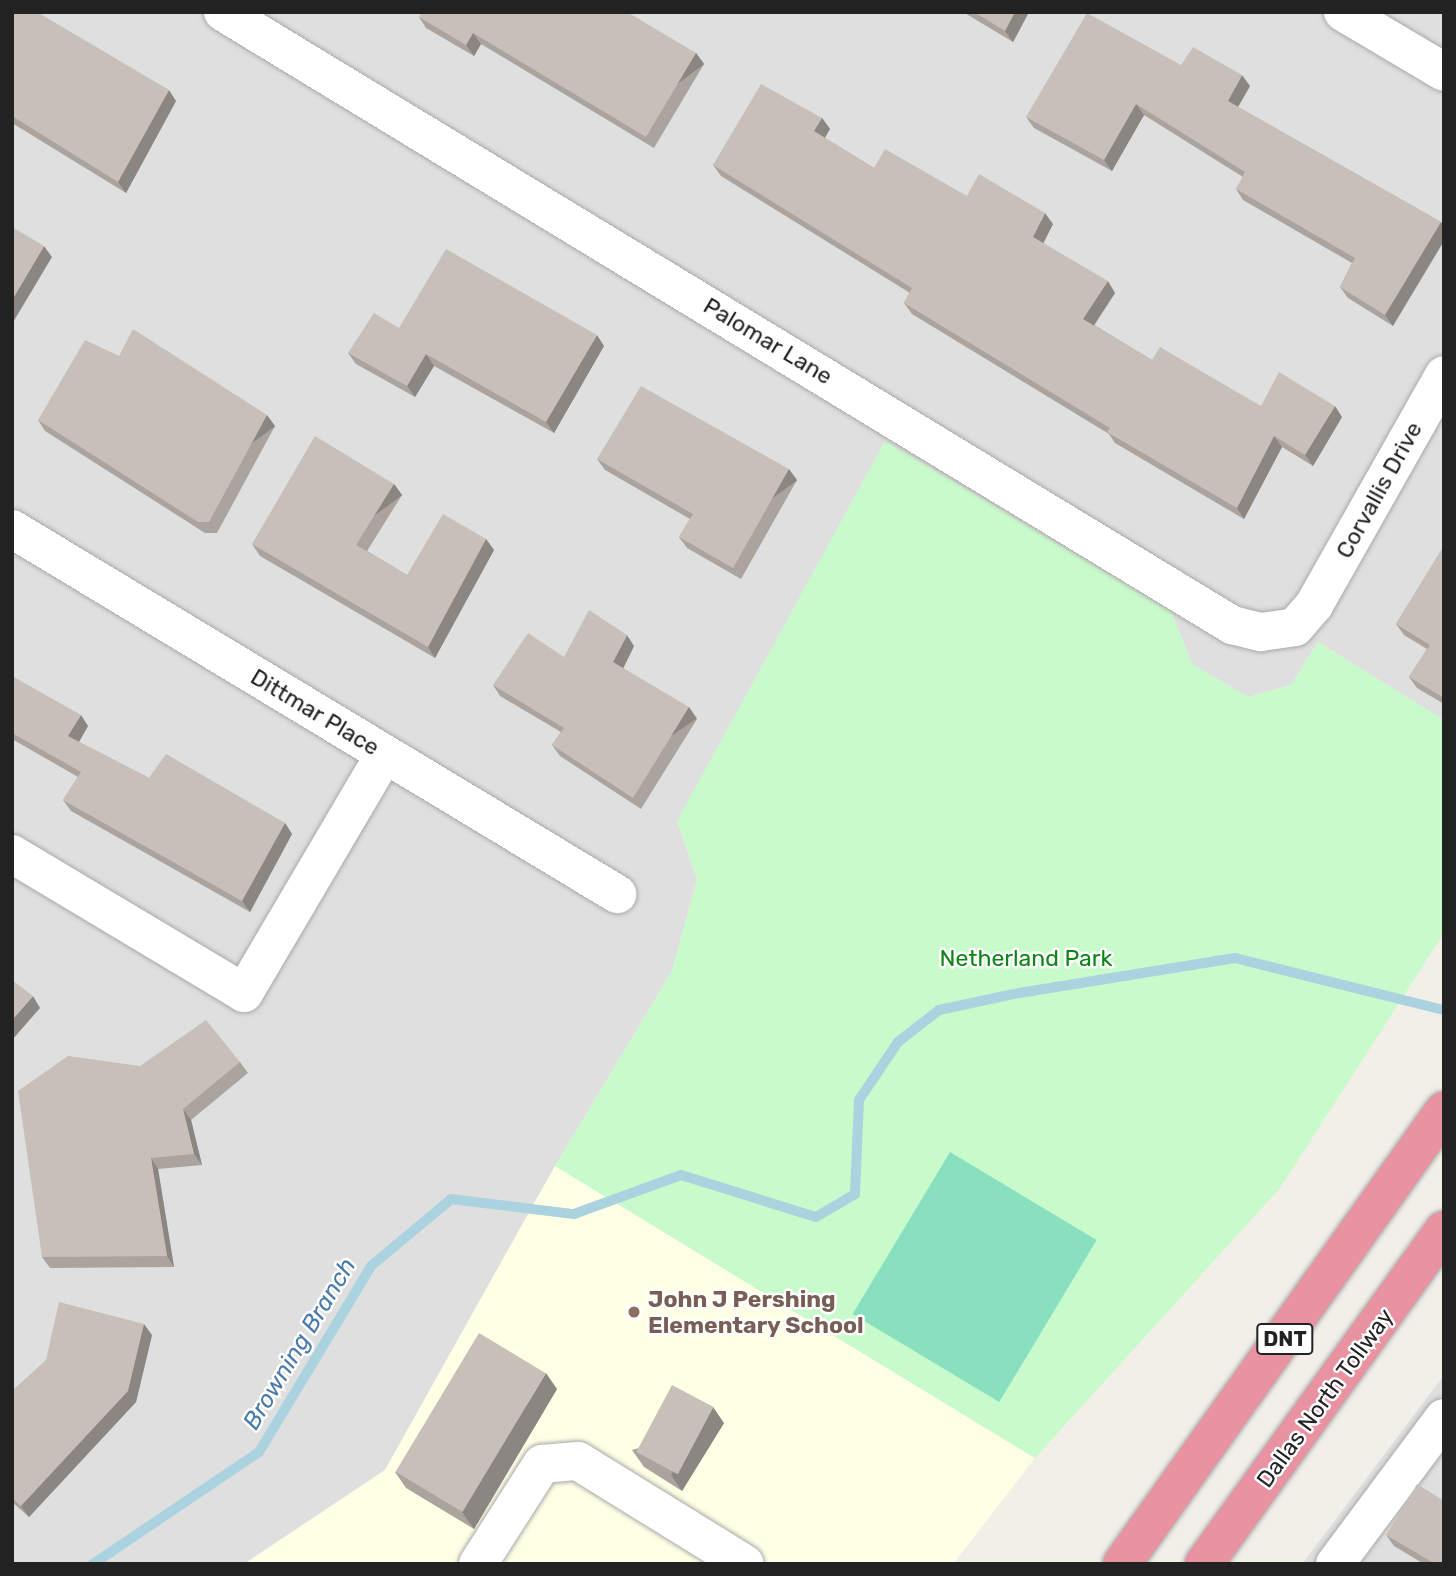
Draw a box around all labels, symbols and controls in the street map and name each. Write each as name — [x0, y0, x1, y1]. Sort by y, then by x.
street label: Palomar Lane — [698, 292, 838, 390]
street label: Corvallis Drive — [1330, 417, 1428, 563]
street label: Dittmar Place — [246, 663, 384, 761]
park label: Netherland Park — [940, 944, 1112, 972]
water label: Browning Branch — [238, 1253, 362, 1435]
place label: John J Pershing Elementary School — [648, 1285, 864, 1339]
street label: Dallas North Tollway — [1251, 1303, 1399, 1493]
marker: John J Pershing Elementary School — [626, 1304, 642, 1320]
road number: DNT — [1255, 1322, 1315, 1356]

